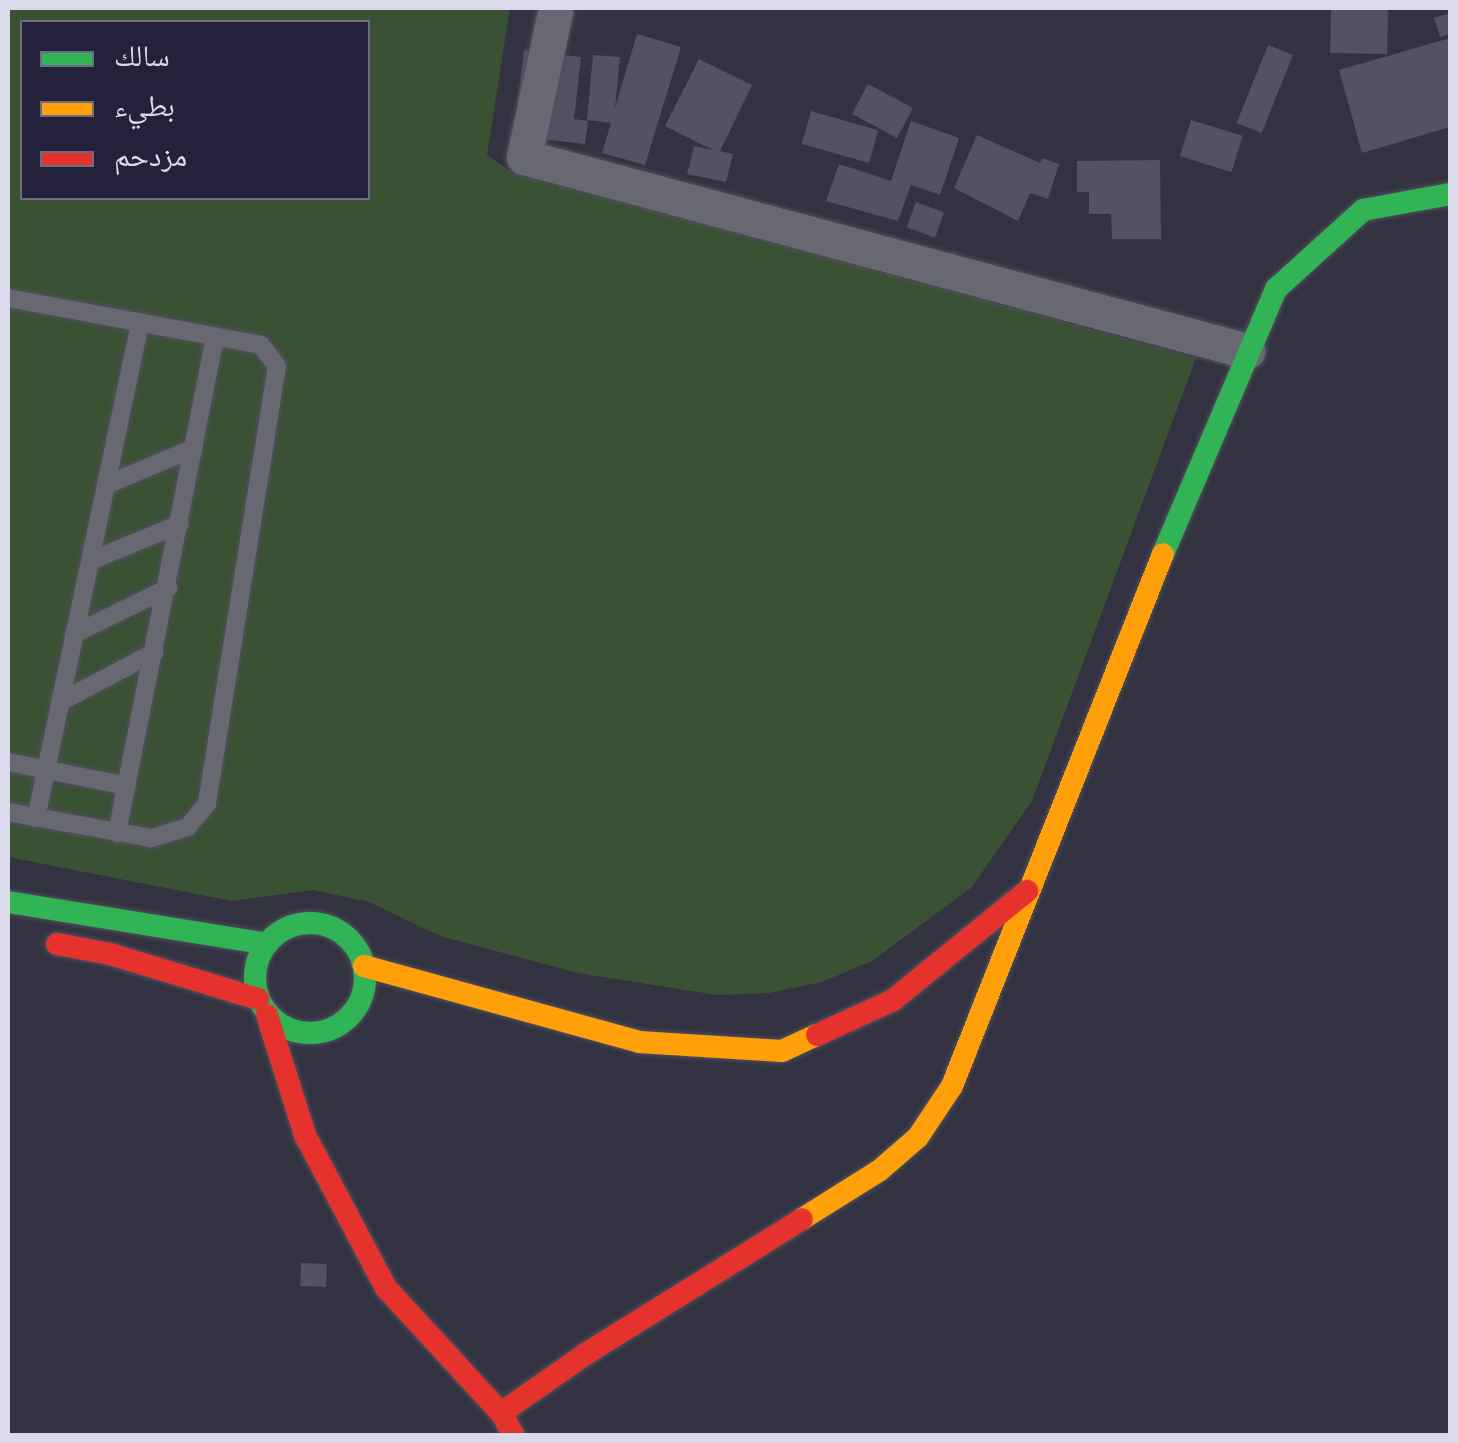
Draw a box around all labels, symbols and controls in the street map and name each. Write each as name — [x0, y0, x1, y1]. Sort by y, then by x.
legend — [20, 20, 370, 200]
text: سالك — [114, 37, 170, 74]
text: بطيء — [114, 87, 175, 124]
text: مزدحم — [114, 137, 187, 174]

